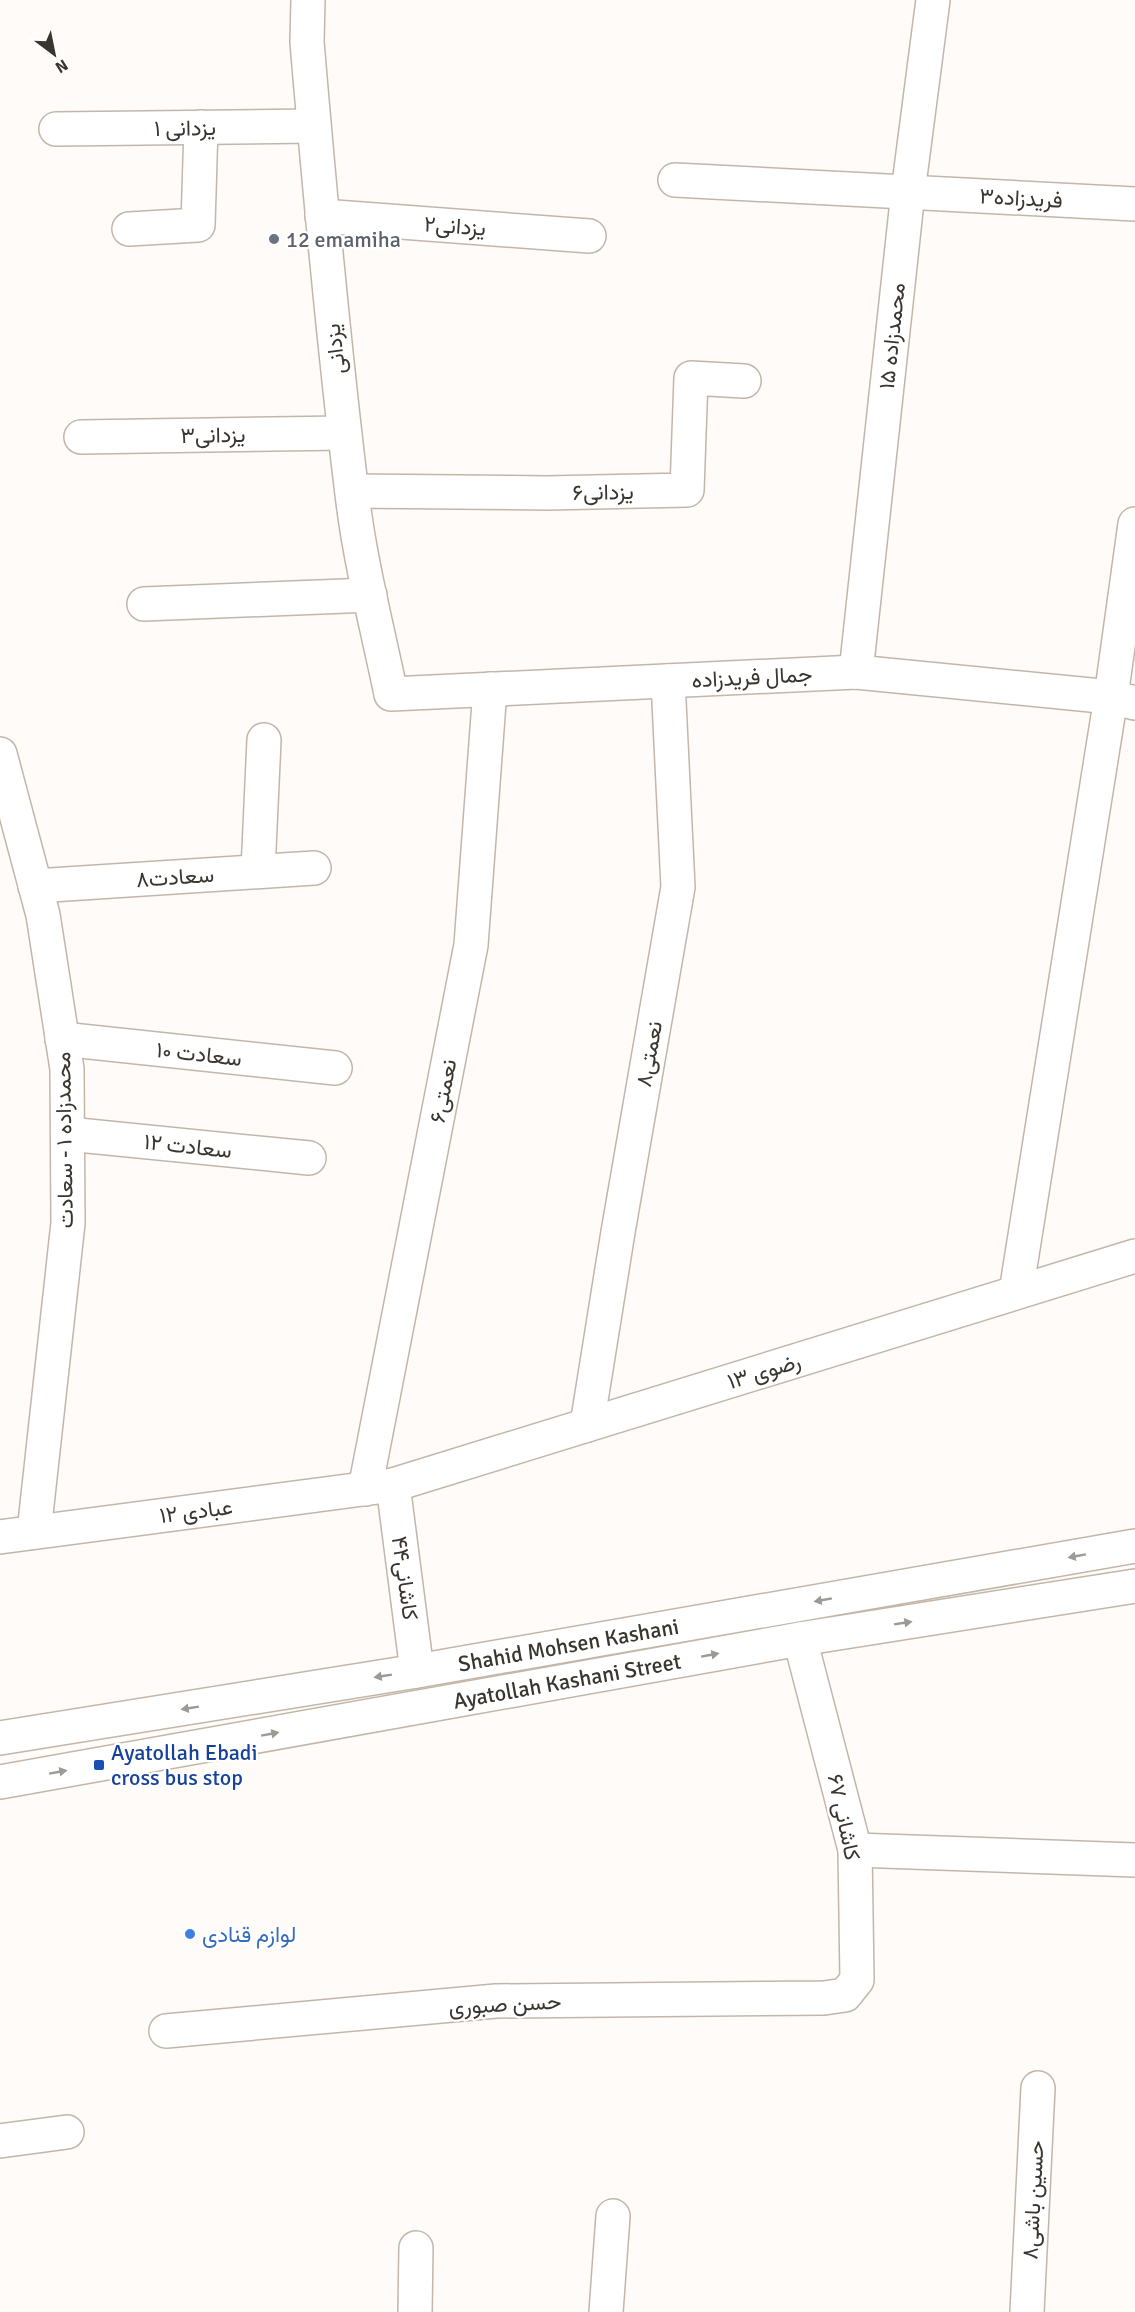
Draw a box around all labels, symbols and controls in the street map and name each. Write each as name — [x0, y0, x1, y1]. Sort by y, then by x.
north arrow — [24, 24, 84, 84]
text: N — [51, 54, 71, 77]
street label: یزدانی ۱ — [154, 114, 216, 142]
street label: فریدزاده۳ — [979, 182, 1063, 214]
street label: یزدانی۲ — [423, 210, 487, 242]
place label: 12 emamiha — [286, 226, 401, 253]
marker: 12 emamiha — [267, 232, 281, 246]
street label: محمدزاده ۱۵ — [873, 281, 911, 391]
street label: یزدانی — [319, 322, 351, 376]
street label: یزدانی۳ — [180, 421, 246, 449]
street label: یزدانی۶ — [572, 478, 634, 506]
street label: جمال فریدزاده — [691, 660, 813, 694]
street label: سعادت۸ — [135, 861, 215, 893]
street label: نعمتی۸ — [630, 1019, 668, 1089]
street label: سعادت ۱۰ — [155, 1036, 243, 1072]
street label: محمدزاده ۱ - سعادت — [49, 1051, 79, 1229]
street label: نعمتی۶ — [424, 1057, 462, 1125]
street label: سعادت ۱۲ — [143, 1128, 233, 1164]
street label: رضوی ۱۳ — [724, 1347, 804, 1395]
street label: عبادی ۱۲ — [158, 1493, 234, 1529]
street label: کاشانی۴۴ — [386, 1534, 424, 1622]
one-way arrow — [1068, 1552, 1087, 1561]
one-way arrow — [814, 1596, 833, 1605]
street label: Shahid Mohsen Kashani — [456, 1612, 681, 1677]
one-way arrow — [893, 1618, 912, 1627]
street label: Ayatollah Kashani Street — [451, 1647, 683, 1714]
one-way arrow — [701, 1650, 720, 1659]
one-way arrow — [373, 1672, 392, 1681]
one-way arrow — [181, 1703, 200, 1712]
one-way arrow — [261, 1729, 280, 1738]
place label: Ayatollah Ebadi cross bus stop — [111, 1739, 257, 1791]
marker: Ayatollah Ebadi cross bus stop — [92, 1758, 106, 1772]
one-way arrow — [48, 1767, 67, 1776]
street label: کاشانی ۶۷ — [822, 1771, 866, 1863]
place label: لوازم قنادی — [202, 1921, 296, 1949]
marker: لوازم قنادی — [183, 1927, 197, 1941]
street label: حسن صبوری — [448, 1988, 562, 2020]
street label: حسین باشی۸ — [1016, 2140, 1050, 2260]

